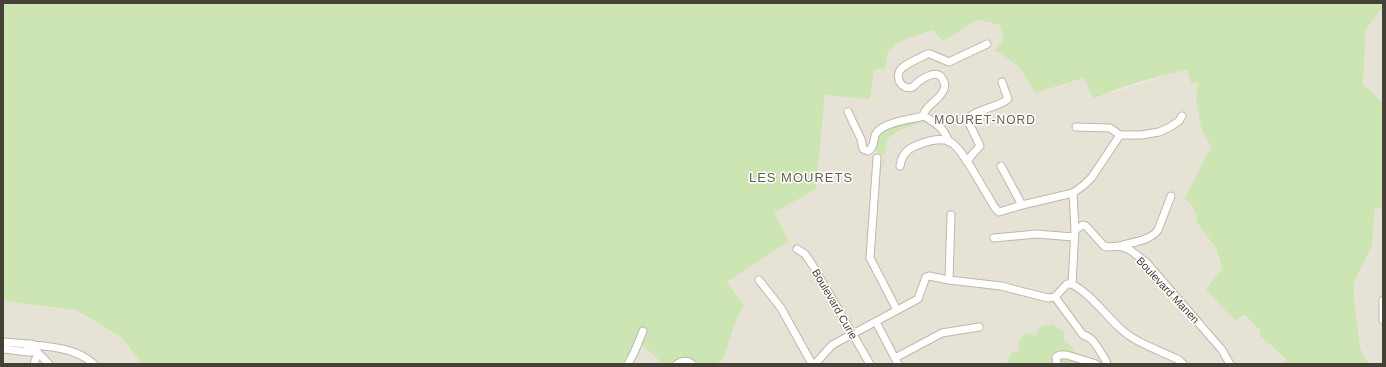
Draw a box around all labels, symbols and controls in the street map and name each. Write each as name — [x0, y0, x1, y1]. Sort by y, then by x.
district label: MOURET-NORD — [934, 113, 1036, 127]
district label: LES MOURETS — [749, 170, 853, 185]
street label: Boulevard Manen — [1134, 254, 1202, 326]
street label: Boulevard Curie — [810, 267, 860, 341]

